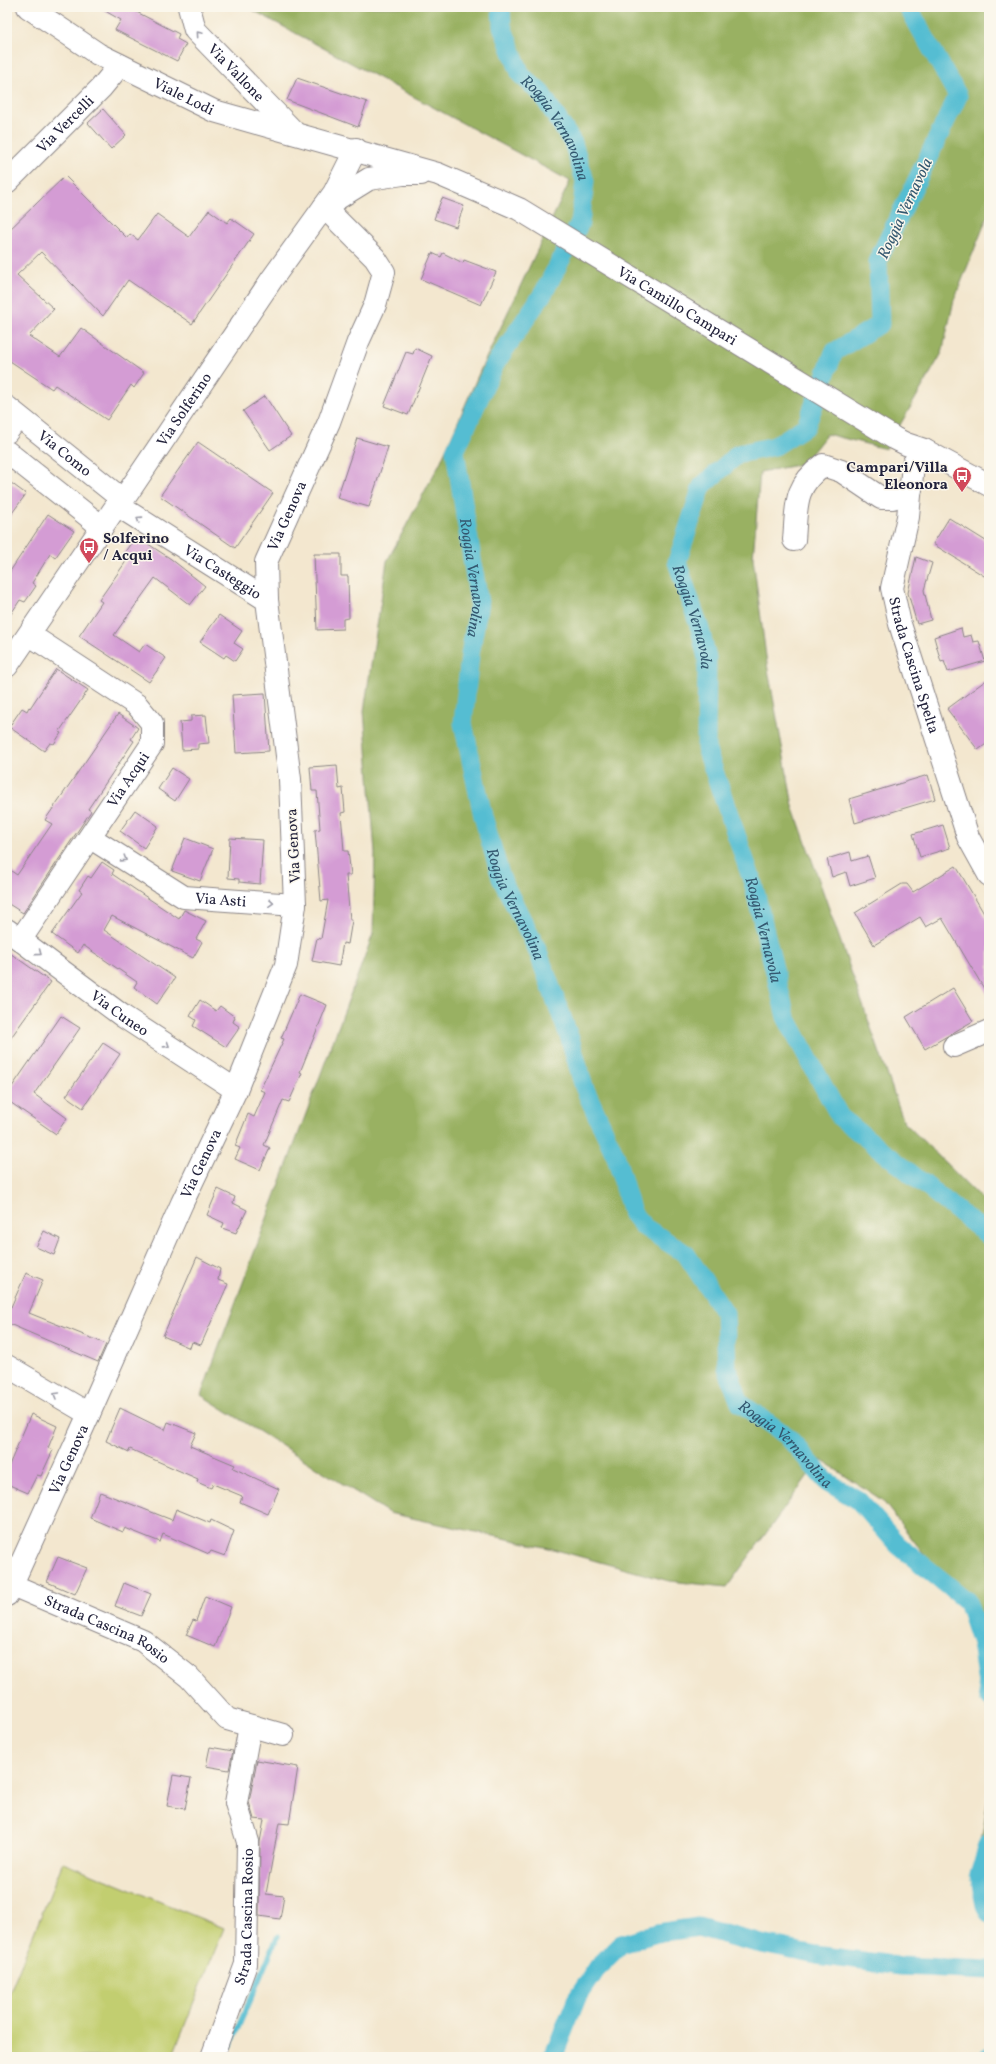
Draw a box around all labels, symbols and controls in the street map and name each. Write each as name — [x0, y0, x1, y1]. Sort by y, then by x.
one-way arrow — [197, 31, 204, 38]
street label: Via Vallone — [202, 40, 268, 107]
water label: Roggia Vernavolina — [515, 71, 593, 184]
street label: Viale Lodi — [149, 74, 217, 121]
street label: Via Vercelli — [33, 92, 100, 159]
water label: Roggia Vernavola — [873, 154, 939, 263]
street label: Via Camillo Campari — [613, 262, 741, 352]
street label: Via Solferino — [153, 369, 218, 451]
street label: Via Como — [32, 426, 95, 483]
place label: Campari/Villa Eleonora — [846, 458, 948, 496]
bus stop icon: Campari/Villa Eleonora — [951, 465, 973, 493]
street label: Via Genova — [263, 478, 313, 555]
one-way arrow — [136, 516, 143, 523]
water label: Roggia Vernavolina — [453, 516, 488, 640]
place label: Solferino / Acqui — [103, 529, 170, 567]
bus stop icon: Solferino / Acqui — [78, 536, 100, 564]
street label: Via Casteggio — [179, 541, 265, 606]
water label: Roggia Vernavola — [666, 562, 716, 670]
street label: Strada Cascina Spelta — [882, 595, 943, 737]
street label: Via Acqui — [103, 749, 156, 812]
street label: Via Genova — [282, 808, 307, 884]
water label: Roggia Vernavolina — [480, 846, 549, 964]
one-way arrow — [120, 854, 127, 861]
water label: Roggia Vernavola — [739, 874, 786, 986]
street label: Via Asti — [194, 889, 247, 913]
one-way arrow — [268, 899, 274, 908]
one-way arrow — [34, 948, 41, 955]
street label: Via Cuneo — [85, 986, 152, 1042]
one-way arrow — [163, 1040, 170, 1048]
street label: Via Genova — [177, 1126, 228, 1203]
one-way arrow — [53, 1392, 60, 1399]
water label: Roggia Vernavolina — [733, 1396, 835, 1495]
street label: Via Genova — [45, 1421, 95, 1498]
street label: Strada Cascina Rosio — [41, 1591, 173, 1670]
street label: Strada Cascina Rosio — [230, 1848, 260, 1989]

